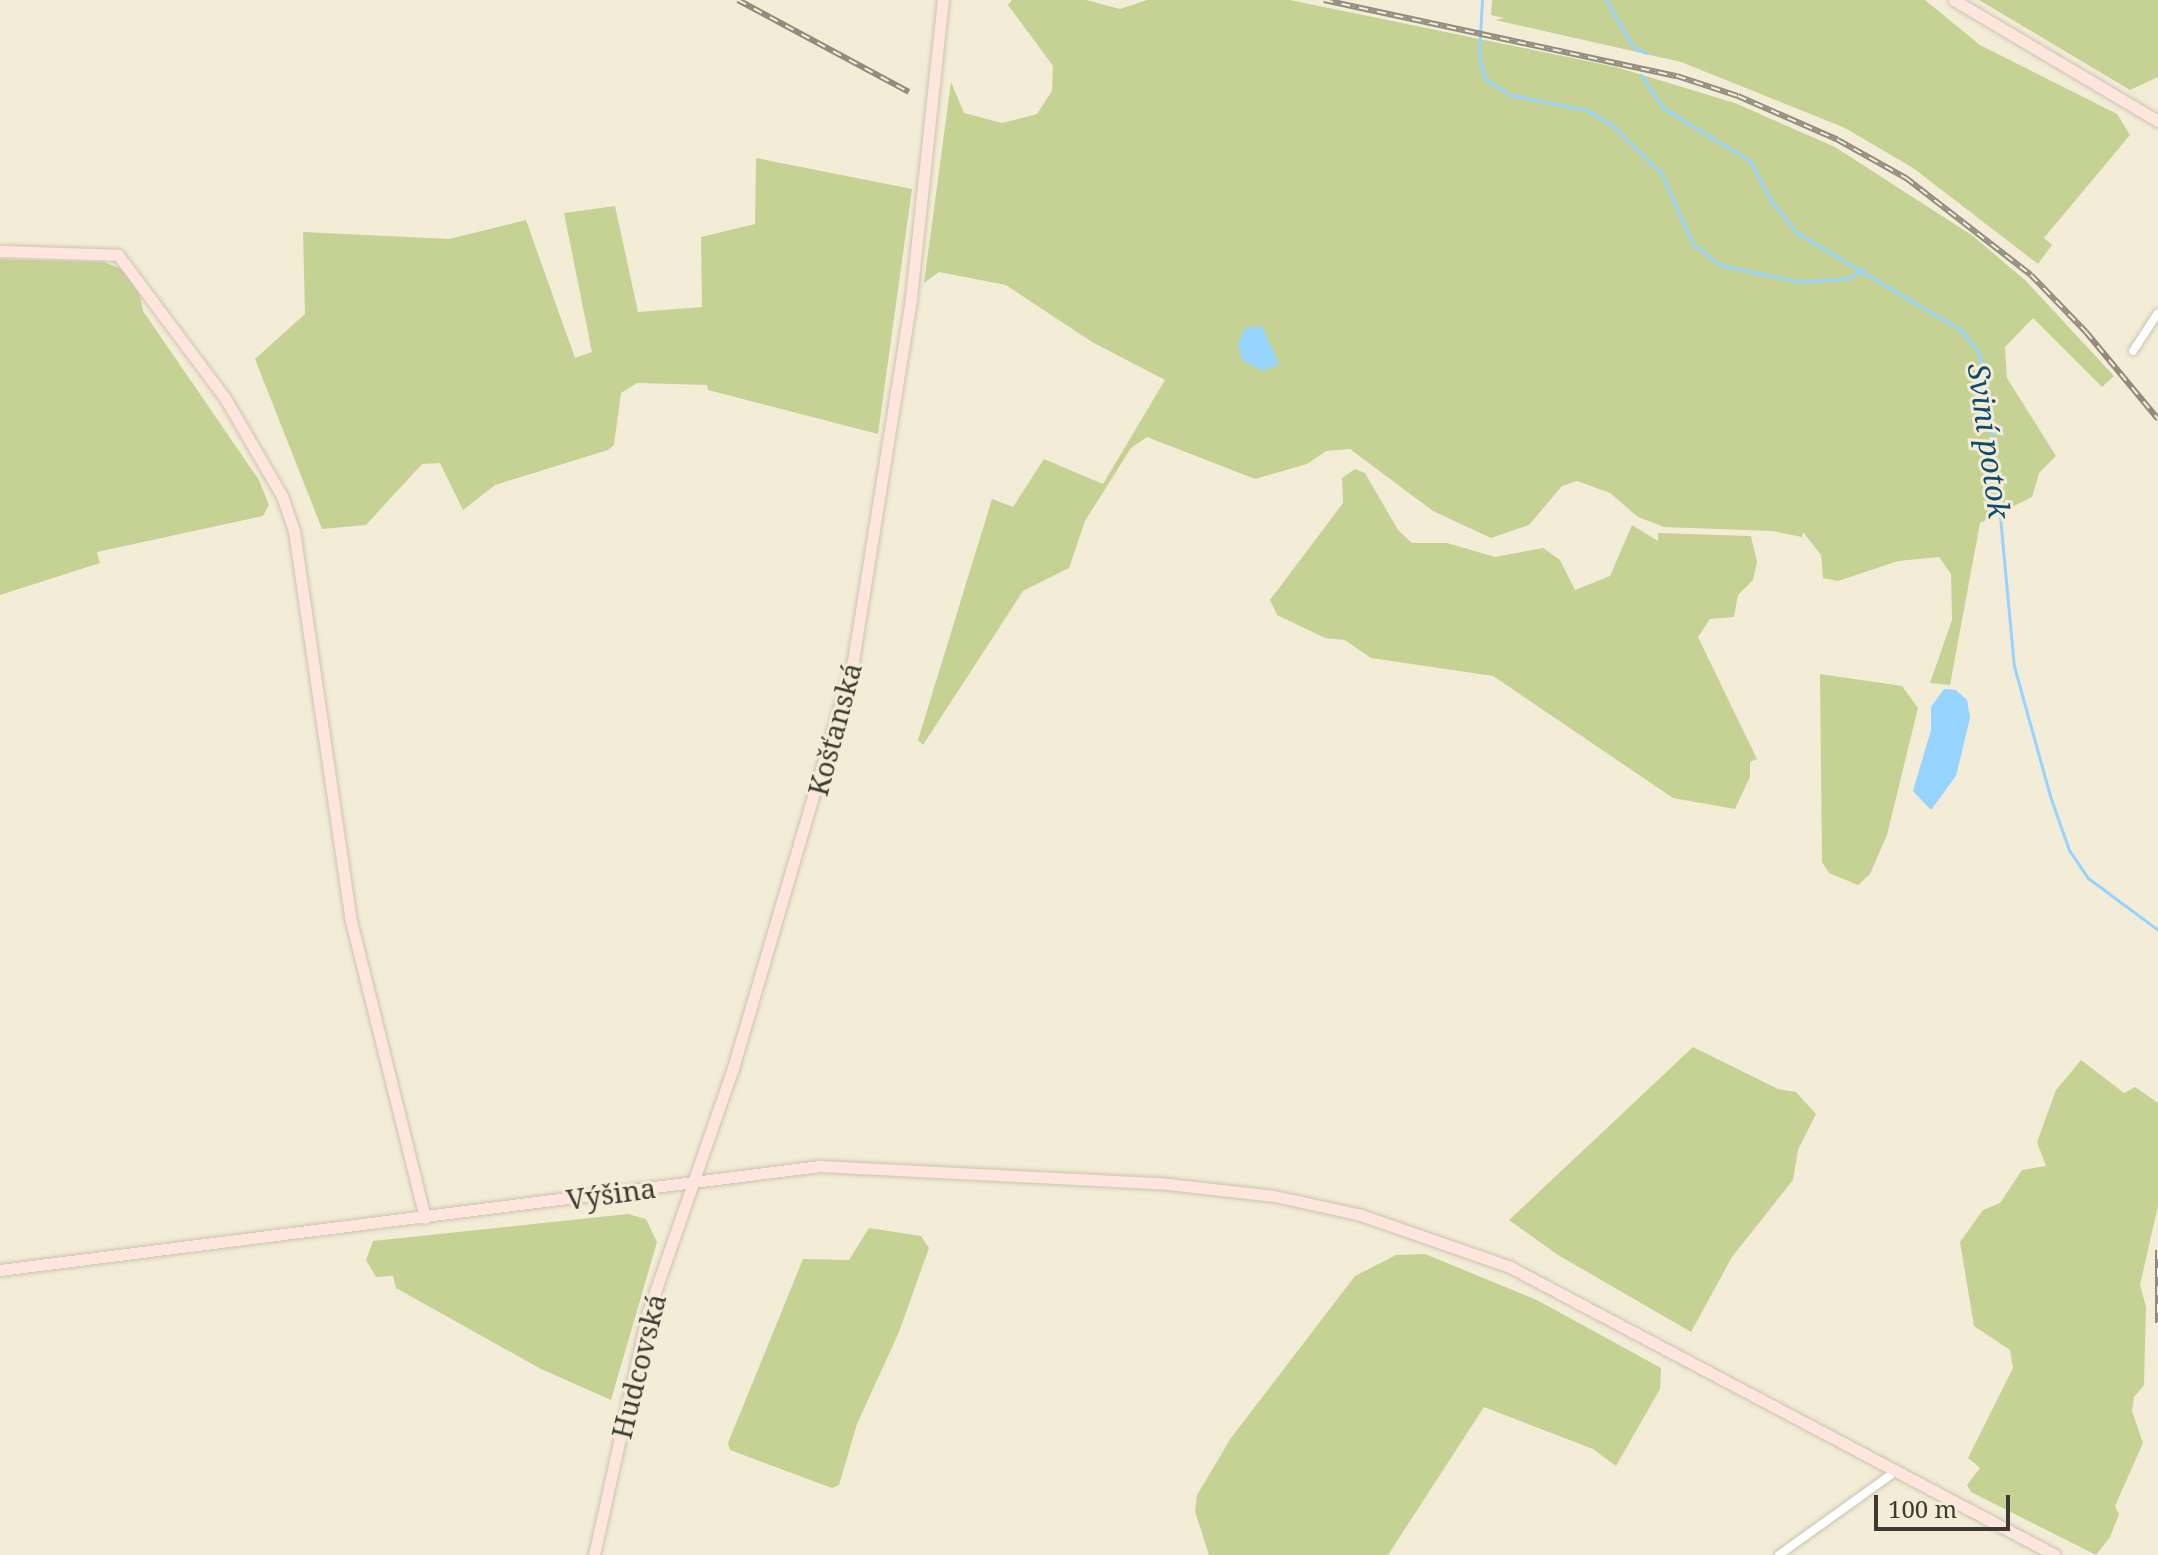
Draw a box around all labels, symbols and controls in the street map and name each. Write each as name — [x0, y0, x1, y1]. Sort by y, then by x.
water label: Sviní potok — [1960, 361, 2018, 521]
street label: Košťanská — [800, 659, 868, 799]
street label: Výšina — [564, 1170, 658, 1216]
street label: Hudcovská — [604, 1290, 672, 1442]
scale bar — [1878, 1479, 2014, 1529]
text: 100 m — [1888, 1492, 1957, 1525]

